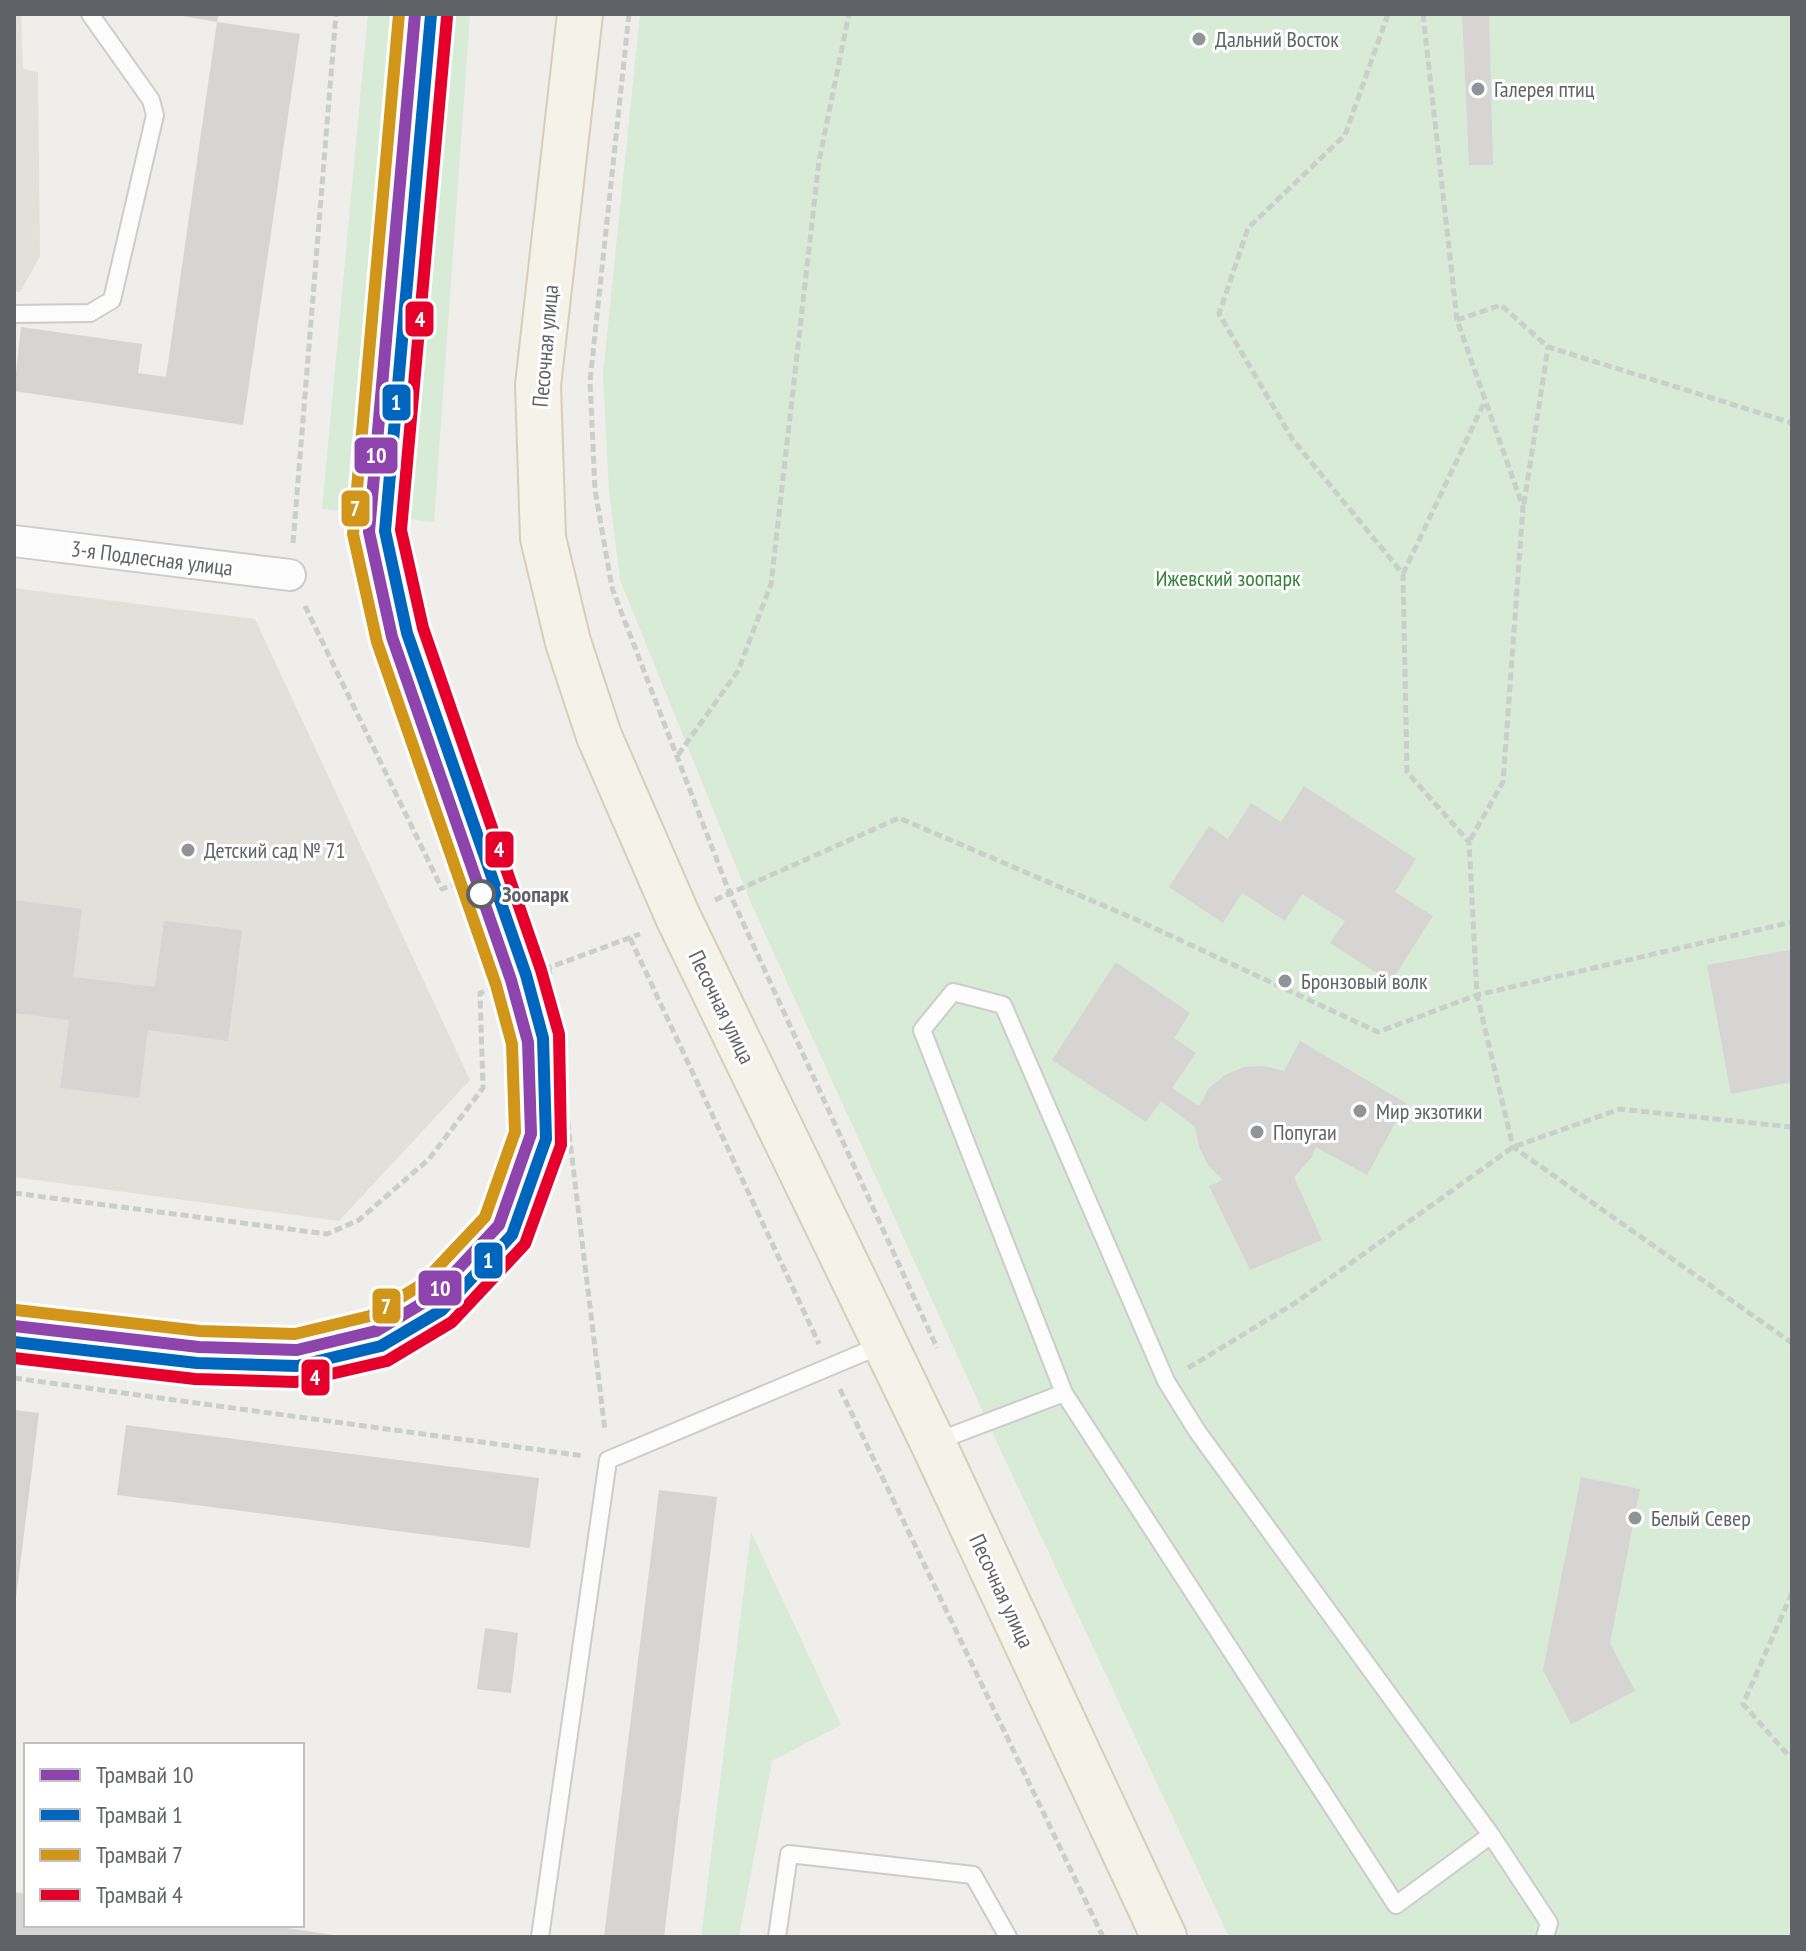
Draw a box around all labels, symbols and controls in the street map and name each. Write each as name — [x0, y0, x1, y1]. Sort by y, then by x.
place label: Дальний Восток — [1215, 25, 1339, 53]
marker: Дальний Восток — [1190, 30, 1208, 48]
place label: Галерея птиц — [1494, 75, 1595, 103]
marker: Галерея птиц — [1469, 80, 1487, 98]
street label: Песочная улица — [526, 284, 564, 408]
line badge: 4 — [404, 300, 435, 338]
text: 4 — [415, 305, 426, 333]
line badge: 1 — [381, 383, 412, 422]
text: 1 — [391, 388, 401, 416]
line badge: 10 — [353, 436, 399, 475]
text: 10 — [365, 441, 387, 469]
line badge: 7 — [340, 489, 371, 528]
text: 7 — [350, 494, 360, 522]
street label: 3-я Подлесная улица — [69, 534, 235, 582]
park label: Ижевский зоопарк — [1156, 564, 1301, 592]
line badge: 4 — [484, 830, 515, 869]
text: 4 — [494, 835, 505, 863]
place label: Детский сад № 71 — [204, 836, 345, 864]
marker: Детский сад № 71 — [179, 841, 197, 859]
marker: Зоопарк — [467, 880, 495, 908]
place label: Зоопарк — [502, 880, 570, 908]
street label: Песочная улица — [683, 946, 761, 1068]
place label: Бронзовый волк — [1301, 967, 1428, 995]
marker: Бронзовый волк — [1276, 972, 1294, 990]
place label: Мир экзотики — [1376, 1097, 1482, 1125]
marker: Мир экзотики — [1351, 1102, 1369, 1120]
place label: Попугаи — [1273, 1118, 1337, 1146]
marker: Попугаи — [1248, 1123, 1266, 1141]
line badge: 1 — [473, 1241, 504, 1280]
text: 1 — [483, 1246, 493, 1274]
line badge: 10 — [417, 1269, 463, 1307]
text: 10 — [429, 1274, 451, 1302]
line badge: 7 — [371, 1287, 402, 1325]
text: 7 — [381, 1292, 391, 1320]
line badge: 4 — [300, 1358, 331, 1397]
text: 4 — [310, 1363, 321, 1391]
place label: Белый Север — [1651, 1504, 1751, 1532]
marker: Белый Север — [1626, 1509, 1644, 1527]
street label: Песочная улица — [963, 1529, 1041, 1653]
legend — [24, 1743, 304, 1927]
text: Трамвай 10 — [96, 1759, 194, 1790]
text: Трамвай 1 — [96, 1799, 183, 1830]
text: Трамвай 7 — [96, 1839, 183, 1870]
text: Трамвай 4 — [96, 1879, 183, 1910]

